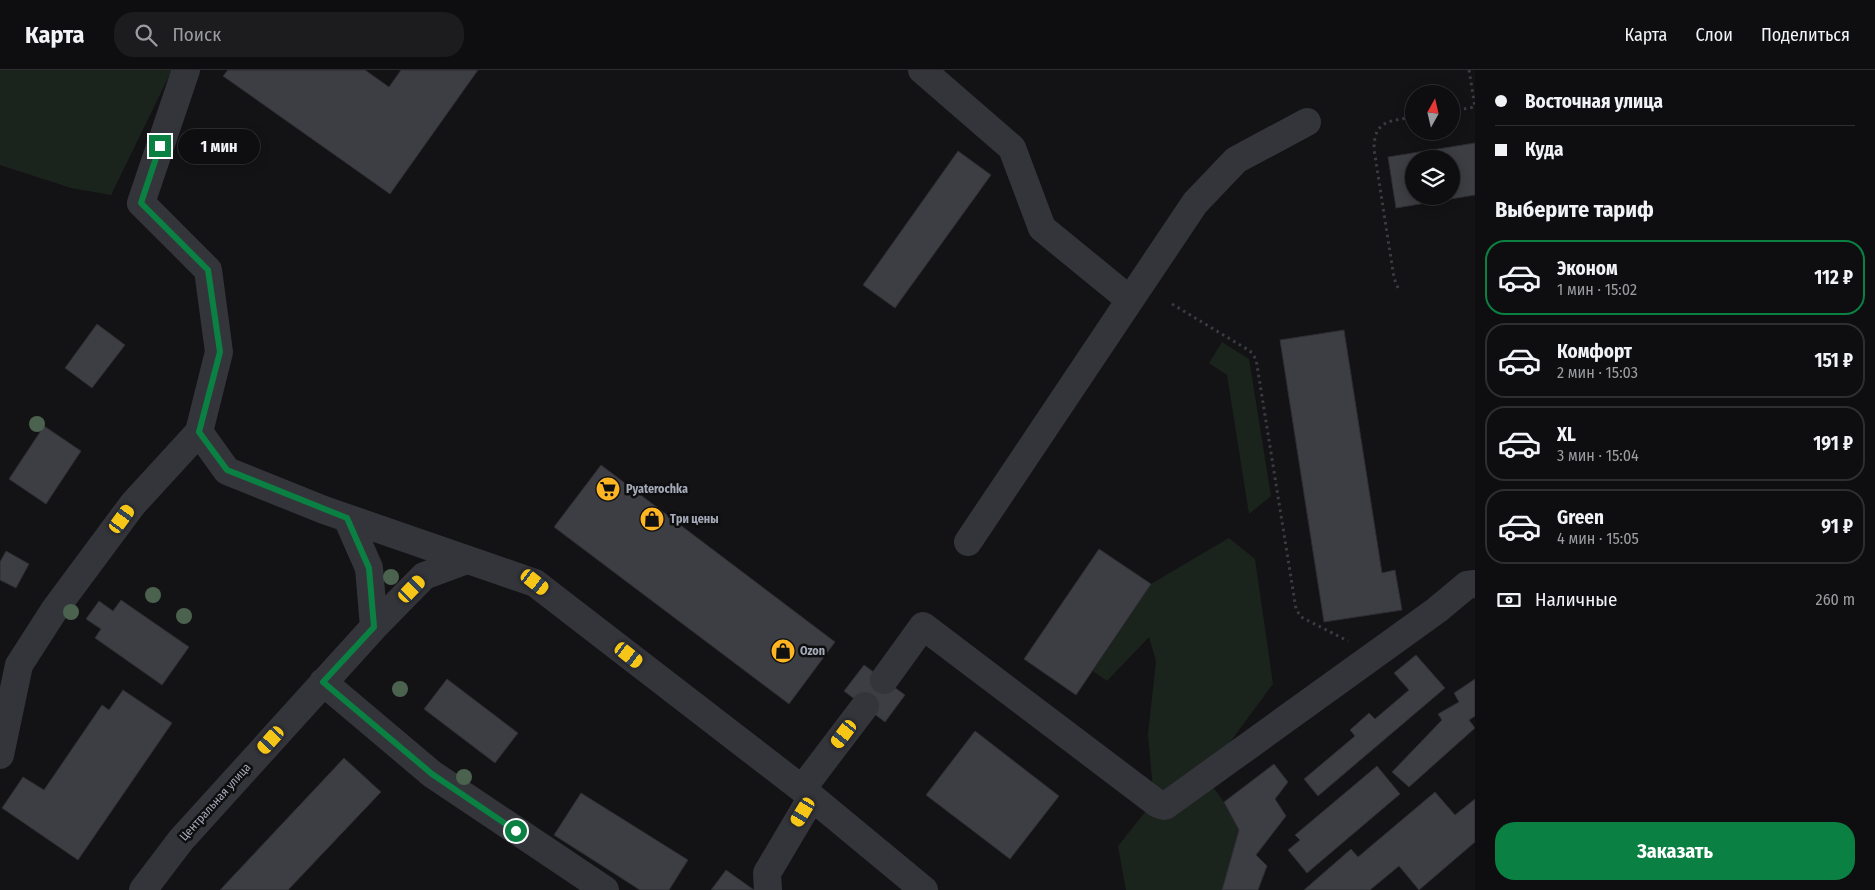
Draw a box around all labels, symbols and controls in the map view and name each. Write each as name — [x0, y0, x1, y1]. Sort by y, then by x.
search box — [114, 12, 464, 57]
text: Карта — [25, 21, 84, 49]
icon: search — [132, 21, 160, 49]
text: Поиск — [172, 23, 221, 46]
text: Карта — [1624, 24, 1667, 46]
text: Слои — [1695, 24, 1733, 46]
text: Поделиться — [1761, 24, 1850, 46]
north arrow — [1405, 85, 1460, 140]
map controls — [1405, 85, 1460, 205]
text: Восточная улица — [1525, 90, 1663, 113]
callout: 1 мин — [178, 128, 260, 164]
route end — [149, 135, 171, 157]
text: 1 мин — [201, 137, 237, 156]
text: Куда — [1525, 138, 1563, 161]
button: layers — [1405, 150, 1460, 205]
text: Выберите тариф — [1495, 196, 1654, 223]
icon: car — [1497, 255, 1542, 300]
text: Эконом — [1557, 257, 1618, 280]
text: 112 ₽ — [1814, 266, 1853, 289]
text: 1 мин · 15:02 — [1557, 280, 1637, 299]
icon: car — [1497, 338, 1542, 383]
text: Комфорт — [1557, 340, 1632, 363]
text: 151 ₽ — [1814, 349, 1853, 372]
text: 2 мин · 15:03 — [1557, 363, 1638, 382]
icon: car — [1497, 421, 1542, 466]
text: XL — [1557, 423, 1576, 446]
text: 191 ₽ — [1813, 432, 1853, 455]
text: 3 мин · 15:04 — [1557, 446, 1639, 465]
supermarket icon: Pyaterochka — [595, 476, 621, 502]
place label: Pyaterochka — [626, 482, 688, 496]
car — [107, 502, 136, 536]
icon: car — [1497, 504, 1542, 549]
shop icon: Три цены — [639, 506, 665, 532]
text: Green — [1557, 506, 1604, 529]
place label: Три цены — [670, 512, 719, 526]
text: 91 ₽ — [1821, 515, 1853, 538]
text: 4 мин · 15:05 — [1557, 529, 1639, 548]
car — [518, 567, 551, 597]
car — [396, 573, 427, 605]
icon: cash — [1495, 586, 1523, 614]
text: Наличные — [1535, 588, 1617, 611]
text: 260 m — [1816, 590, 1855, 609]
shop icon: Ozon — [770, 638, 796, 664]
car — [612, 640, 645, 670]
place label: Ozon — [800, 644, 825, 658]
car — [828, 718, 859, 750]
car — [255, 724, 286, 756]
street label: Центральная улица — [177, 760, 254, 844]
car — [788, 795, 817, 829]
route start — [505, 820, 527, 842]
button: Заказать — [1495, 822, 1855, 880]

